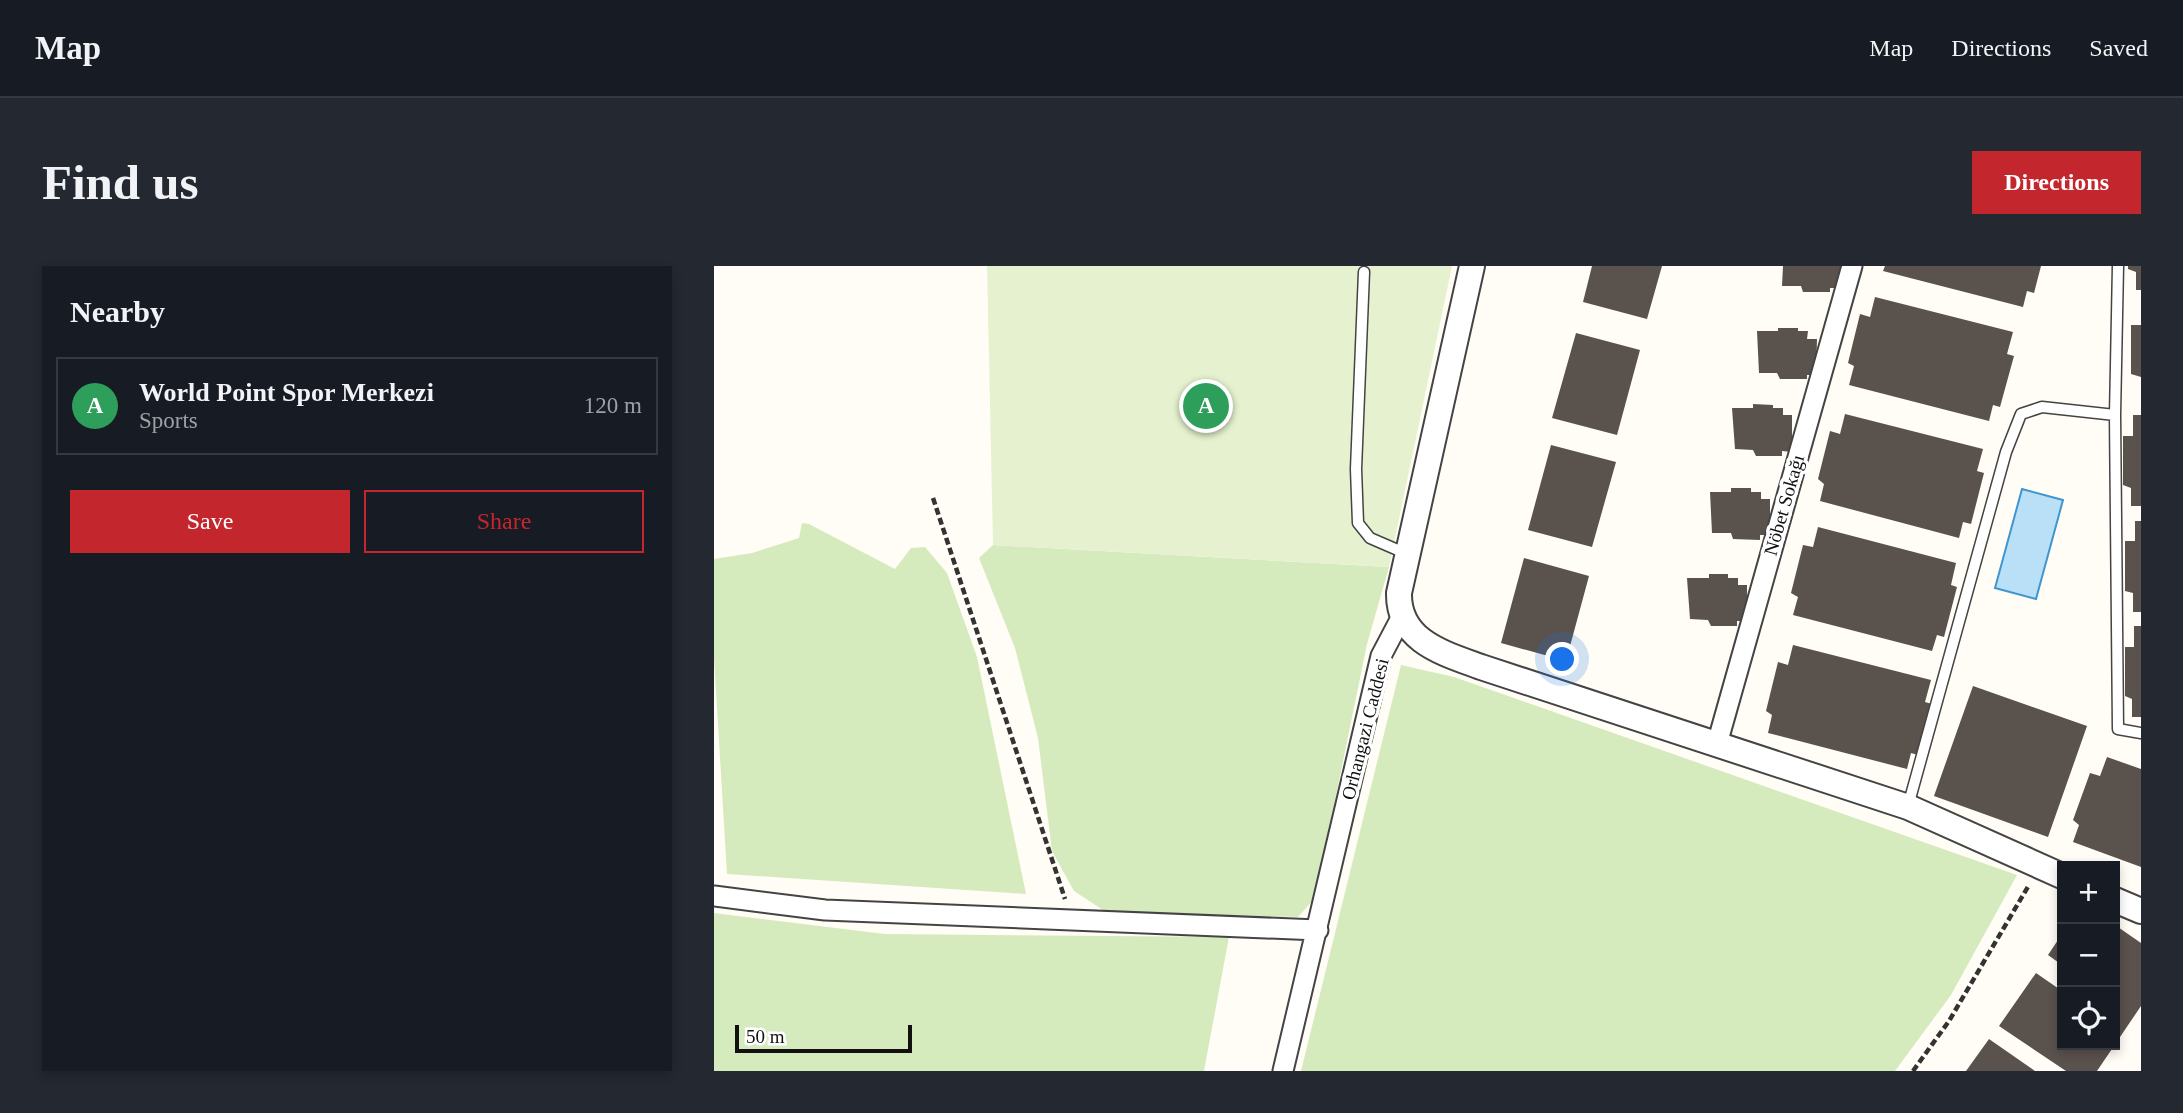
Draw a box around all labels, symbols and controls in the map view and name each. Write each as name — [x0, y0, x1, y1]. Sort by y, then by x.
text: Map — [35, 30, 101, 66]
text: Map — [1869, 35, 1913, 61]
text: Directions — [1951, 35, 2051, 61]
text: Saved — [2089, 35, 2148, 61]
button: Directions — [1972, 151, 2141, 214]
text: Find us — [42, 155, 199, 210]
text: Nearby — [70, 295, 165, 328]
text: World Point Spor Merkezi — [139, 378, 434, 407]
pin: A — [1183, 380, 1229, 432]
text: A — [87, 393, 103, 418]
text: 120 m — [584, 393, 642, 418]
text: Sports — [139, 408, 198, 433]
street label: Nöbet Sokağı — [1760, 452, 1808, 558]
button: Save — [70, 490, 350, 553]
button: Share — [364, 490, 644, 553]
your location — [1545, 642, 1579, 676]
street label: Orhangazi Caddesi — [1337, 656, 1393, 802]
map controls — [2057, 861, 2120, 1050]
button: + — [2057, 861, 2120, 924]
button: − — [2057, 924, 2120, 987]
button: locate — [2057, 987, 2120, 1050]
scale bar — [735, 1022, 912, 1054]
text: 50 m — [746, 1026, 785, 1047]

